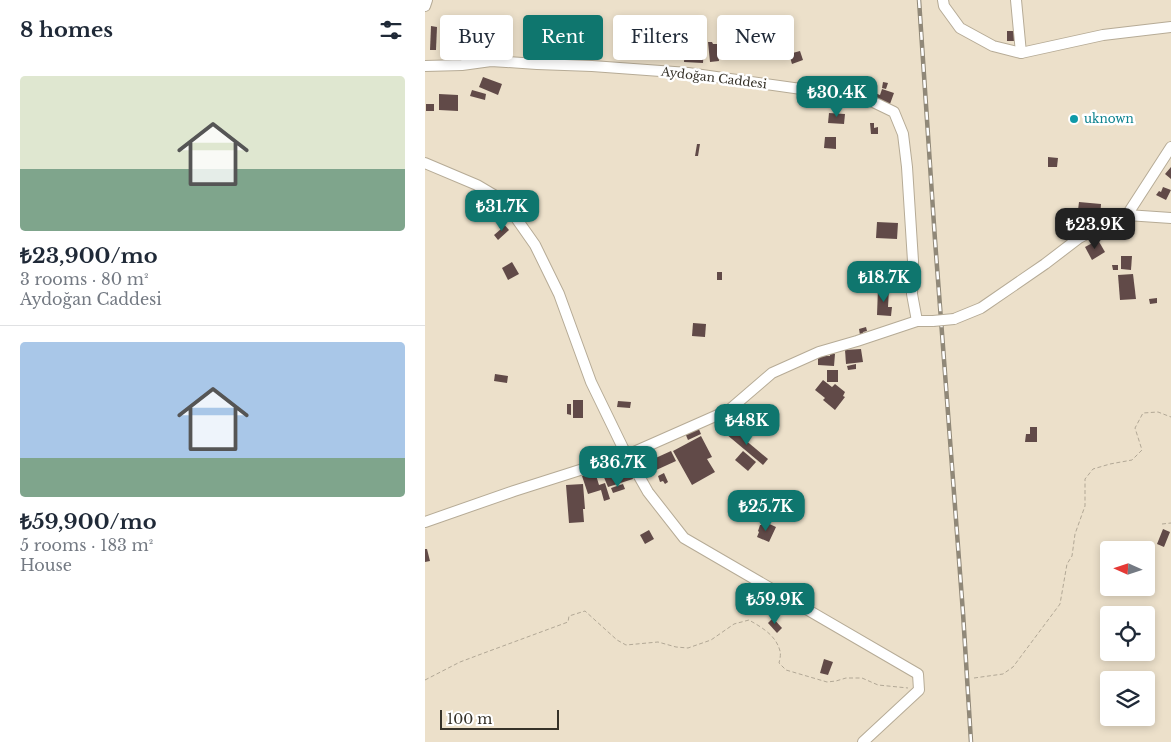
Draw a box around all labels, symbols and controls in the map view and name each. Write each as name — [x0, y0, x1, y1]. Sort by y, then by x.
chip: Buy — [440, 15, 513, 60]
chip: Rent — [523, 15, 603, 60]
chip: Filters — [613, 15, 707, 60]
chip: New — [717, 15, 794, 60]
icon: filters — [377, 16, 405, 44]
text: 8 homes — [20, 17, 113, 43]
street label: Aydoğan Caddesi — [659, 63, 768, 91]
pin: ₺30.4K — [796, 76, 878, 118]
text: ₺30.4K — [807, 82, 867, 102]
icon: home — [168, 109, 258, 199]
place label: uknown — [1084, 111, 1134, 126]
marker: uknown — [1068, 113, 1080, 125]
pin: ₺31.7K — [461, 190, 543, 232]
text: ₺31.7K — [476, 196, 528, 216]
pin: ₺23.9K — [1054, 208, 1136, 250]
text: ₺23.9K — [1066, 214, 1124, 234]
text: ₺23,900/mo — [20, 243, 158, 269]
pin: ₺18.7K — [843, 260, 925, 303]
text: ₺18.7K — [858, 267, 910, 287]
text: 3 rooms · 80 m² — [20, 269, 148, 289]
text: Aydoğan Caddesi — [20, 289, 162, 309]
icon: home — [168, 374, 258, 464]
pin: ₺48K — [717, 404, 777, 446]
text: ₺48K — [725, 410, 769, 430]
pin: ₺36.7K — [577, 446, 659, 488]
text: ₺36.7K — [590, 452, 646, 472]
pin: ₺25.7K — [725, 490, 807, 532]
text: ₺25.7K — [739, 496, 793, 516]
text: ₺59,900/mo — [20, 509, 157, 535]
text: 5 rooms · 183 m² — [20, 535, 153, 555]
north arrow — [1100, 541, 1155, 596]
map controls — [1100, 541, 1155, 726]
text: House — [20, 555, 72, 575]
pin: ₺59.9K — [734, 582, 816, 625]
text: ₺59.9K — [746, 589, 804, 609]
button: locate — [1100, 606, 1155, 661]
button: layers — [1100, 671, 1155, 726]
scale bar — [440, 707, 559, 730]
text: 100 m — [447, 710, 492, 728]

